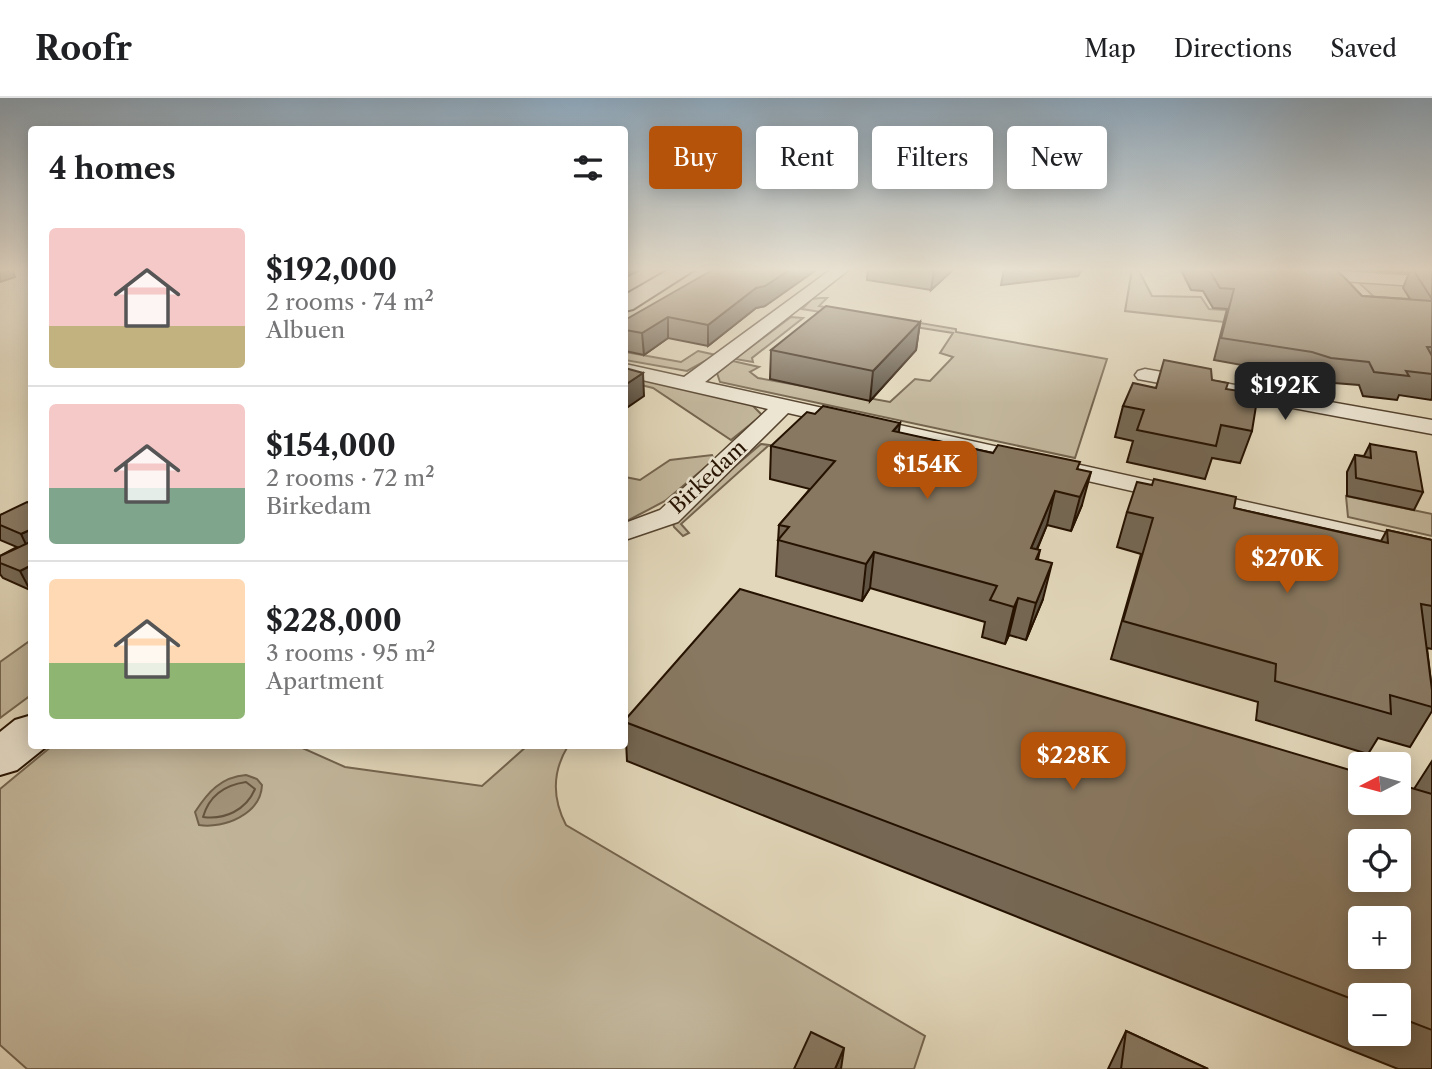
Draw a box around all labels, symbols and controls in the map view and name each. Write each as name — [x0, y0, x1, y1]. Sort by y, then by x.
text: Roofr — [35, 28, 132, 69]
text: Map — [1084, 34, 1136, 63]
text: Directions — [1174, 34, 1292, 63]
text: Saved — [1330, 34, 1397, 63]
chip: Buy — [649, 126, 742, 189]
chip: Rent — [756, 126, 858, 189]
chip: Filters — [872, 126, 993, 189]
chip: New — [1007, 126, 1107, 189]
icon: filters — [569, 149, 607, 187]
text: 4 homes — [49, 150, 176, 187]
text: $192,000 — [266, 251, 397, 288]
icon: home — [105, 256, 189, 340]
text: 2 rooms · 74 m² — [266, 288, 434, 316]
text: Albuen — [266, 316, 345, 344]
pin: $192K — [1236, 362, 1334, 422]
text: $192K — [1251, 371, 1319, 399]
text: $154,000 — [266, 427, 396, 464]
icon: home — [105, 432, 189, 516]
street label: Birkedam — [664, 434, 752, 519]
pin: $154K — [878, 442, 976, 501]
text: $154K — [893, 450, 961, 478]
text: 2 rooms · 72 m² — [266, 464, 435, 492]
text: Birkedam — [266, 492, 372, 520]
pin: $270K — [1238, 536, 1336, 595]
text: $270K — [1251, 544, 1323, 572]
text: $228,000 — [266, 602, 402, 639]
icon: home — [105, 607, 189, 691]
text: 3 rooms · 95 m² — [266, 639, 435, 667]
text: Apartment — [266, 667, 384, 695]
pin: $228K — [1024, 732, 1122, 792]
text: $228K — [1037, 741, 1109, 769]
north arrow — [1348, 752, 1410, 816]
map controls — [1348, 752, 1411, 1046]
button: locate — [1348, 829, 1411, 892]
button: + — [1348, 906, 1411, 969]
button: − — [1348, 983, 1411, 1046]

